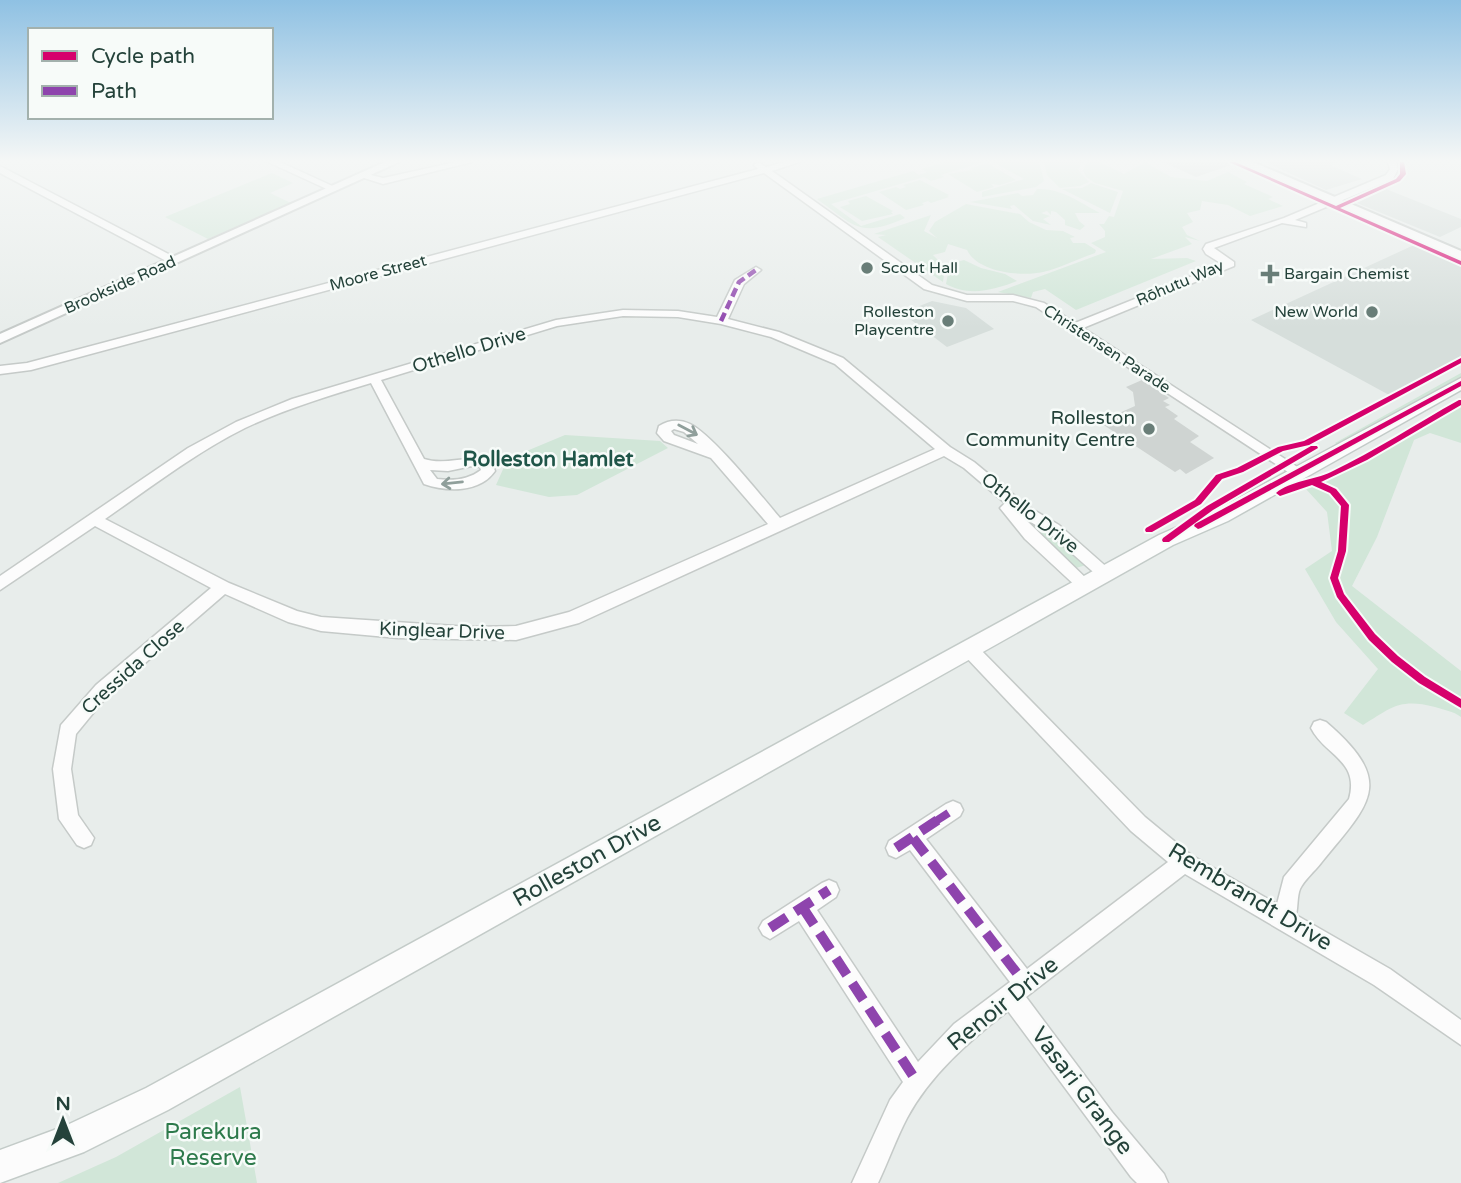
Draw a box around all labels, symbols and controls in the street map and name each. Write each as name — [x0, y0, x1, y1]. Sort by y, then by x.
legend — [28, 28, 273, 119]
text: Cycle path — [91, 44, 195, 69]
text: Path — [91, 79, 137, 104]
street label: Moore Street — [327, 250, 429, 296]
street label: Brookside Road — [61, 251, 179, 319]
street label: Rōhutu Way — [1133, 255, 1227, 310]
place label: Scout Hall — [881, 258, 958, 278]
marker: Scout Hall — [859, 260, 875, 276]
place label: Bargain Chemist — [1284, 264, 1409, 284]
marker: Bargain Chemist — [1262, 266, 1278, 282]
street label: Christensen Parade — [1040, 300, 1174, 398]
place label: Rolleston Playcentre — [854, 302, 934, 340]
place label: New World — [1274, 302, 1358, 322]
marker: New World — [1364, 304, 1380, 320]
marker: Rolleston Playcentre — [940, 313, 956, 329]
street label: Othello Drive — [409, 322, 529, 378]
place label: Rolleston Community Centre — [966, 407, 1135, 451]
marker: Rolleston Community Centre — [1141, 421, 1157, 437]
one-way arrow — [677, 423, 697, 437]
district label: Rolleston Hamlet — [462, 447, 634, 472]
street label: Othello Drive — [977, 468, 1083, 558]
one-way arrow — [441, 477, 464, 490]
street label: Cressida Close — [77, 615, 189, 719]
street label: Kinglear Drive — [379, 618, 505, 644]
street label: Rolleston Drive — [508, 809, 666, 913]
street label: Rembrandt Drive — [1163, 837, 1337, 957]
street label: Renoir Drive — [942, 951, 1064, 1057]
street label: Vasari Grange — [1025, 1022, 1139, 1160]
north arrow — [28, 1085, 98, 1155]
text: N — [55, 1093, 71, 1115]
park label: Parekura Reserve — [164, 1118, 262, 1172]

